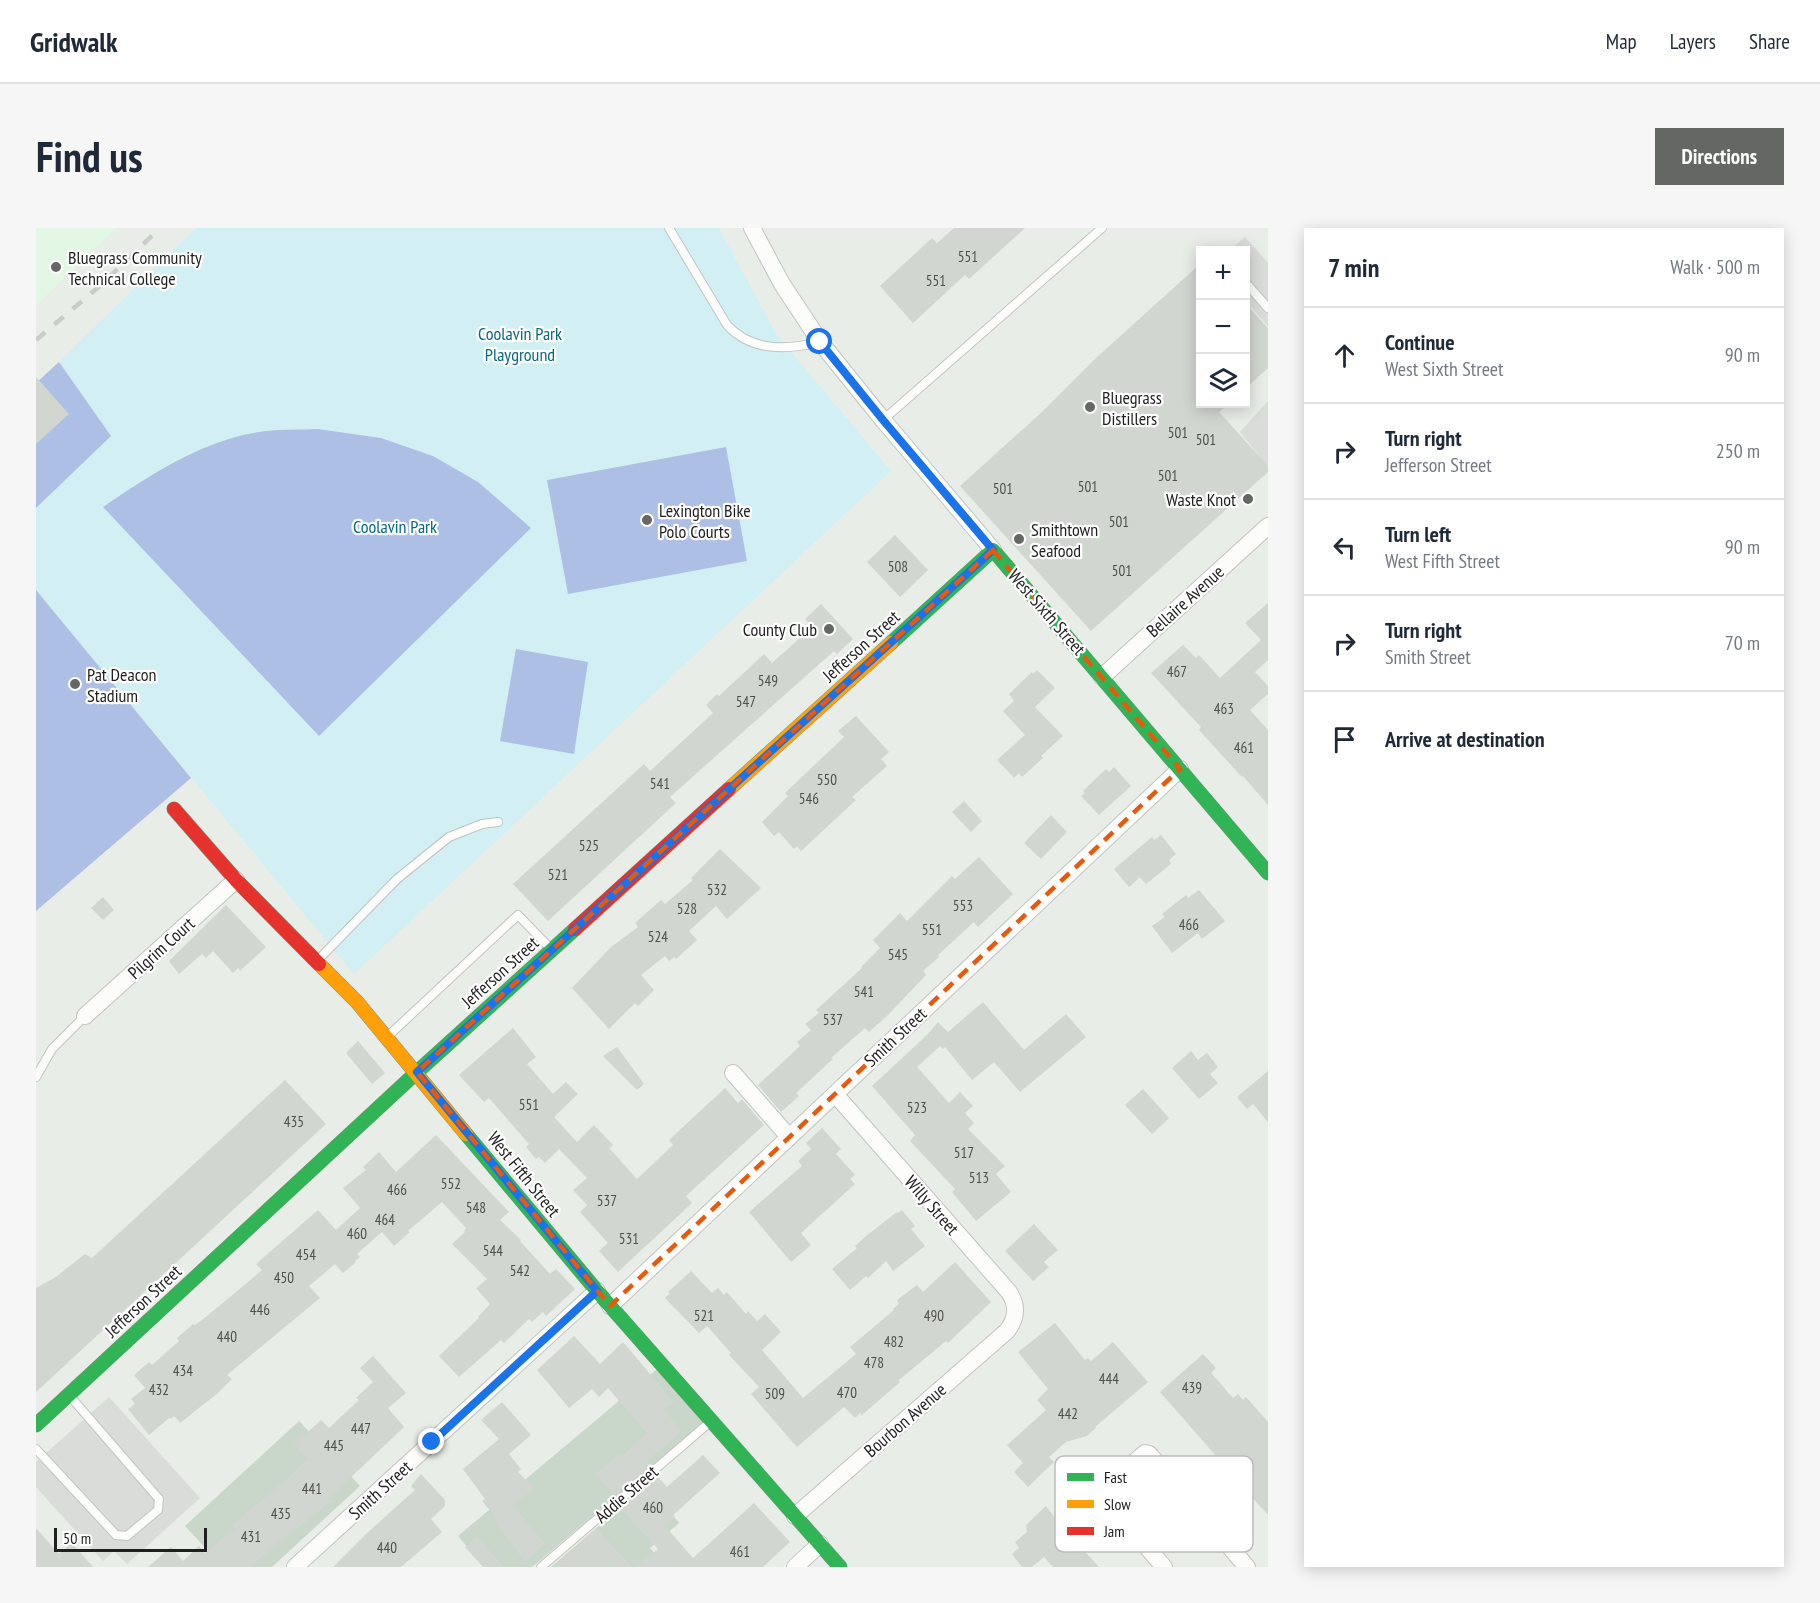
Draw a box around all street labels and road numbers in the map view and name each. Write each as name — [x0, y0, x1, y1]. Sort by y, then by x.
street label: Bellaire Avenue — [1141, 560, 1229, 642]
street label: West Sixth Street — [1003, 564, 1091, 660]
street label: Jefferson Street — [817, 605, 904, 687]
street label: Pilgrim Court — [123, 912, 199, 984]
street label: Jefferson Street — [456, 931, 543, 1013]
street label: Smith Street — [859, 1002, 931, 1072]
street label: West Fifth Street — [483, 1127, 566, 1221]
street label: Willy Street — [900, 1170, 964, 1240]
street label: Jefferson Street — [99, 1260, 186, 1343]
street label: Bourbon Avenue — [859, 1378, 951, 1462]
street label: Smith Street — [344, 1456, 416, 1524]
street label: Addie Street — [590, 1460, 662, 1528]

